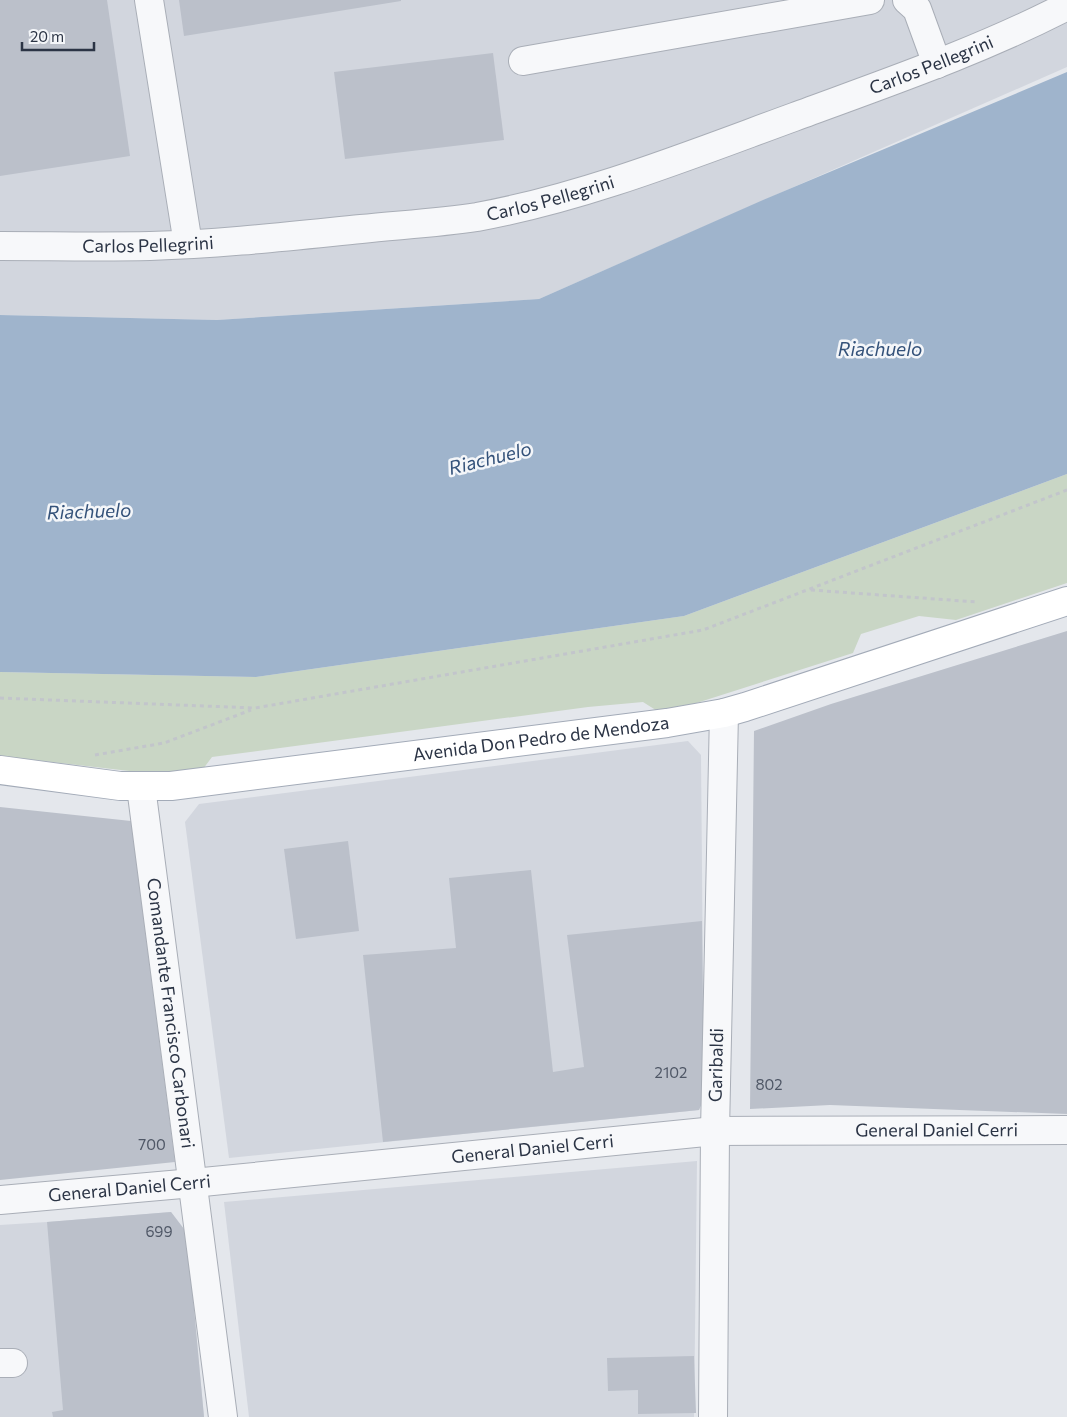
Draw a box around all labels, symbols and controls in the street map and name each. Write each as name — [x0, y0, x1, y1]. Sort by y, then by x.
scale bar — [22, 20, 95, 52]
text: 20 m — [30, 27, 64, 45]
street label: Carlos Pellegrini — [866, 30, 996, 98]
street label: Carlos Pellegrini — [484, 170, 617, 225]
street label: Carlos Pellegrini — [82, 231, 214, 256]
water label: Riachuelo — [838, 337, 922, 360]
water label: Riachuelo — [446, 436, 534, 479]
water label: Riachuelo — [46, 498, 132, 523]
street label: Avenida Don Pedro de Mendoza — [411, 711, 670, 765]
street label: Comandante Francisco Carbonari — [143, 876, 200, 1150]
street label: Garibaldi — [704, 1028, 727, 1102]
house number: 2102 — [655, 1063, 687, 1081]
house number: 802 — [755, 1075, 783, 1093]
street label: General Daniel Cerri — [855, 1118, 1018, 1141]
street label: General Daniel Cerri — [450, 1129, 615, 1167]
house number: 700 — [138, 1135, 166, 1153]
street label: General Daniel Cerri — [47, 1169, 212, 1206]
house number: 699 — [145, 1222, 173, 1240]

